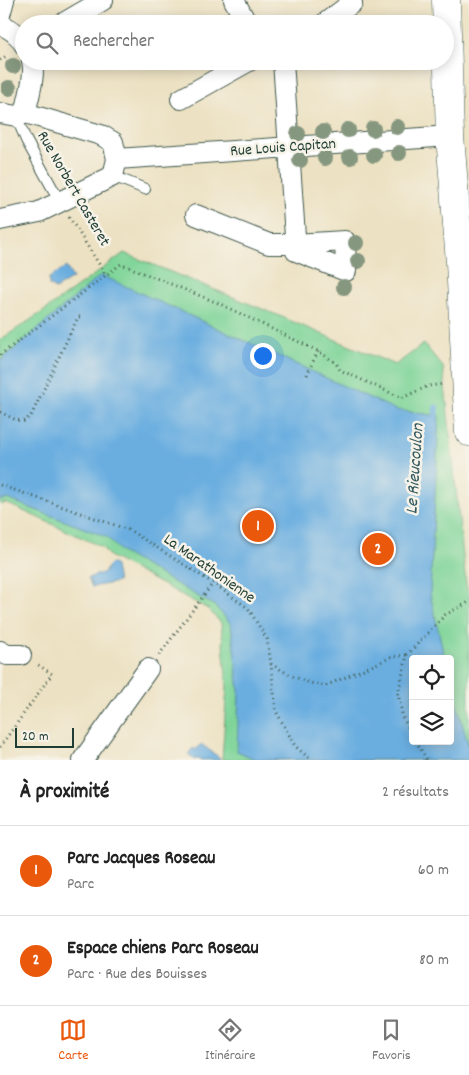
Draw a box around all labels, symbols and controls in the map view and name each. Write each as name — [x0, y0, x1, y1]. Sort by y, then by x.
search box — [15, 15, 454, 70]
icon: search — [33, 29, 61, 57]
text: Rechercher — [73, 29, 154, 56]
street label: Rue Norbert Casteret — [31, 127, 115, 251]
street label: Rue Louis Capitan — [229, 133, 337, 163]
your location — [250, 343, 276, 369]
water label: Le Rieucoulon — [400, 422, 432, 515]
pin: 1 — [242, 507, 274, 545]
street label: La Marathonienne — [158, 529, 260, 609]
pin: 2 — [362, 530, 394, 568]
map controls — [409, 655, 454, 745]
button: locate — [409, 655, 454, 700]
button: layers — [409, 700, 454, 745]
scale bar — [15, 725, 74, 748]
text: 20 m — [22, 727, 49, 747]
text: À proximité — [20, 778, 109, 808]
text: 2 résultats — [382, 781, 449, 804]
text: Parc Jacques Roseau — [67, 846, 216, 873]
text: 1 — [34, 859, 38, 882]
text: 60 m — [418, 859, 449, 882]
text: Parc — [67, 873, 94, 896]
text: Espace chiens Parc Roseau — [67, 936, 259, 963]
text: 2 — [33, 949, 40, 972]
text: 80 m — [419, 949, 449, 972]
text: Parc · Rue des Bouisses — [67, 963, 207, 986]
tab: Carte — [58, 1016, 88, 1066]
tab: Itinéraire — [205, 1016, 255, 1066]
tab: Favoris — [372, 1016, 411, 1066]

